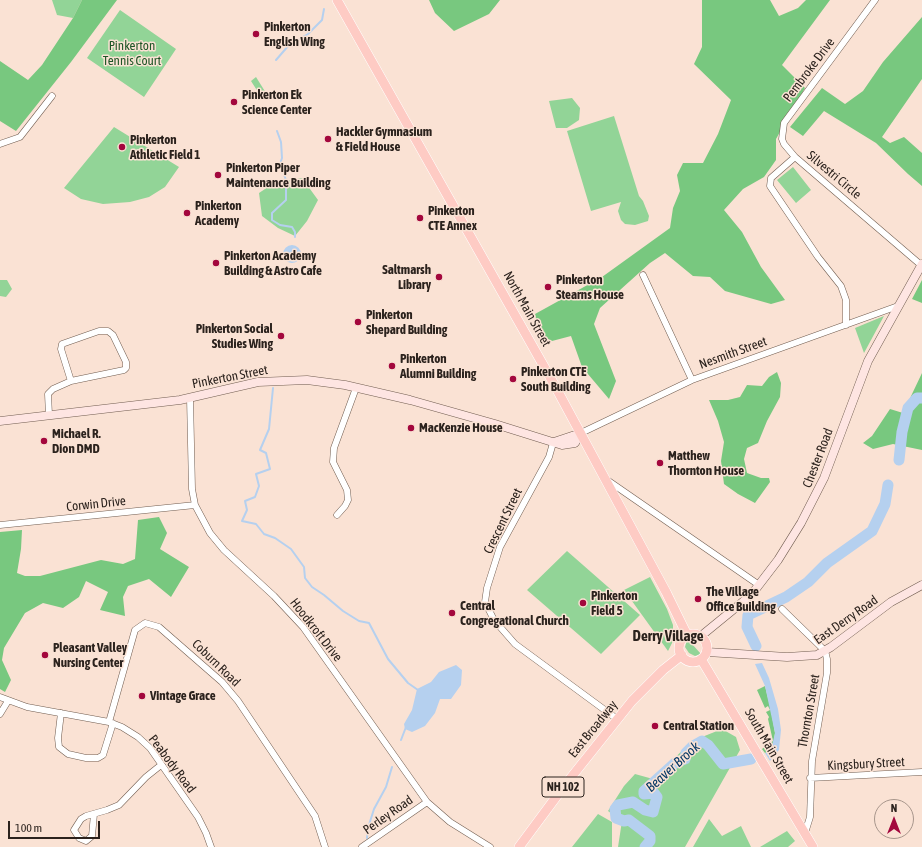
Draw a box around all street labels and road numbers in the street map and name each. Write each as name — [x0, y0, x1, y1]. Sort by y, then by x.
street label: Pembroke Drive — [780, 35, 838, 105]
street label: Silvestri Circle — [804, 148, 864, 202]
street label: North Main Street — [500, 269, 554, 349]
street label: Nesmith Street — [697, 334, 769, 372]
street label: Pinkerton Street — [191, 362, 269, 392]
street label: Chester Road — [800, 426, 836, 490]
street label: Crescent Street — [480, 486, 526, 556]
street label: Corwin Drive — [65, 493, 127, 515]
street label: East Derry Road — [811, 592, 881, 648]
street label: Hoodkroft Drive — [286, 595, 346, 665]
street label: Coburn Road — [189, 636, 243, 690]
street label: Thornton Street — [795, 673, 823, 749]
street label: East Broadway — [565, 697, 621, 761]
street label: South Main Street — [741, 706, 797, 786]
street label: Peabody Road — [145, 732, 199, 796]
street label: Kingsbury Street — [827, 754, 905, 774]
road number: NH 102 — [542, 777, 584, 797]
street label: Perley Road — [360, 792, 416, 838]

